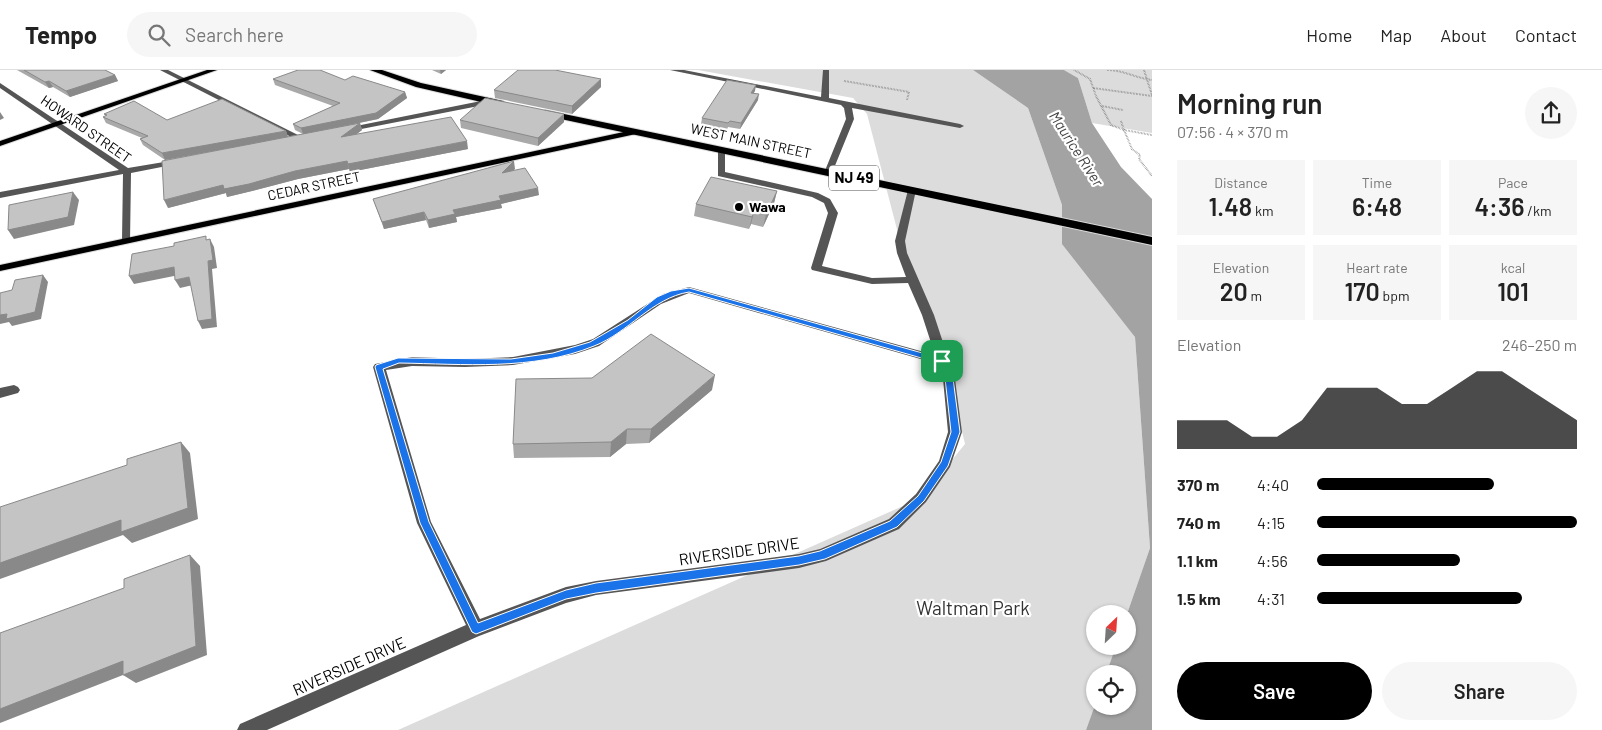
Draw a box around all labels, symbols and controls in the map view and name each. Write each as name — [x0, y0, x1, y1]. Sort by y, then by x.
search box — [127, 12, 477, 57]
text: Tempo — [25, 20, 97, 49]
icon: search — [145, 21, 173, 49]
text: Search here — [185, 23, 284, 46]
text: Home — [1306, 24, 1352, 46]
text: Map — [1380, 24, 1412, 46]
text: About — [1440, 24, 1487, 46]
text: Contact — [1515, 24, 1577, 46]
text: Morning run — [1177, 86, 1323, 120]
button: share — [1525, 87, 1577, 139]
street label: HOWARD STREET — [38, 91, 135, 166]
water label: Maurice River — [1046, 108, 1108, 190]
street label: WEST MAIN STREET — [689, 119, 813, 162]
text: 07:56 · 4 × 370 m — [1177, 122, 1289, 141]
road number: NJ 49 — [829, 166, 879, 190]
street label: CEDAR STREET — [266, 167, 362, 204]
text: Distance — [1214, 174, 1268, 191]
text: Time — [1362, 174, 1392, 191]
text: Pace — [1498, 174, 1528, 191]
text: 1.48 — [1208, 191, 1252, 221]
text: 6:48 — [1352, 191, 1402, 221]
text: 4:36 — [1474, 191, 1525, 221]
place label: Wawa — [749, 198, 786, 215]
marker: Wawa — [733, 201, 745, 213]
text: km — [1252, 202, 1274, 219]
text: /km — [1525, 202, 1552, 219]
text: Elevation — [1213, 259, 1269, 276]
text: Heart rate — [1346, 259, 1408, 276]
text: kcal — [1501, 259, 1525, 276]
text: 20 — [1220, 276, 1248, 306]
text: 170 — [1345, 276, 1380, 306]
text: 101 — [1497, 276, 1529, 306]
text: m — [1248, 287, 1262, 304]
text: bpm — [1380, 287, 1409, 304]
text: Elevation — [1177, 335, 1241, 354]
text: 246–250 m — [1502, 335, 1577, 354]
pin — [921, 340, 963, 382]
icon: arrive — [928, 347, 956, 375]
text: 370 m — [1177, 475, 1219, 494]
text: 4:40 — [1257, 475, 1289, 494]
text: 740 m — [1177, 513, 1220, 532]
text: 4:15 — [1257, 513, 1285, 532]
street label: RIVERSIDE DRIVE — [677, 533, 800, 568]
text: 1.1 km — [1177, 551, 1218, 570]
text: 4:56 — [1257, 551, 1288, 570]
text: 1.5 km — [1177, 589, 1221, 608]
text: 4:31 — [1257, 589, 1285, 608]
park label: Waltman Park — [916, 596, 1030, 619]
north arrow — [1086, 605, 1136, 655]
map controls — [1086, 605, 1136, 715]
street label: RIVERSIDE DRIVE — [289, 632, 408, 699]
button: Save — [1177, 662, 1372, 720]
button: Share — [1382, 662, 1577, 720]
button: locate — [1086, 665, 1136, 715]

